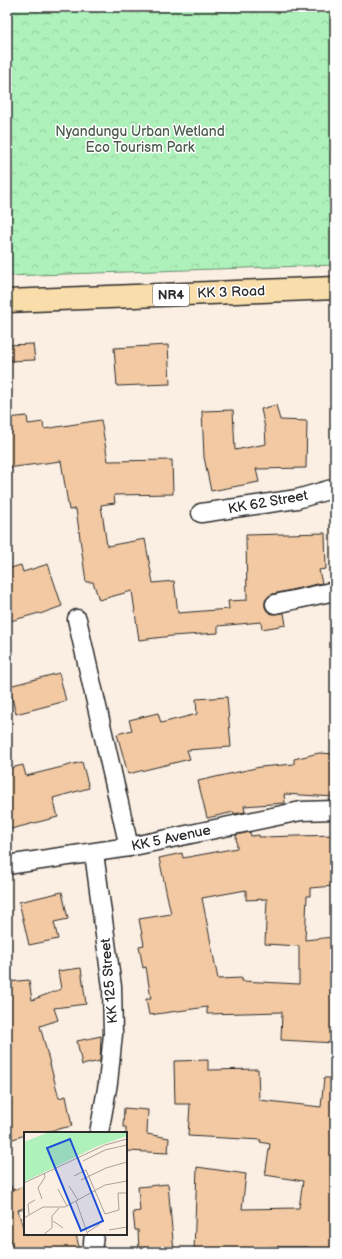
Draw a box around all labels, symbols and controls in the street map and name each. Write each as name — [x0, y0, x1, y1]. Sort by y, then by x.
park label: Nyandungu Urban Wetland Eco Tourism Park — [55, 123, 225, 156]
street label: KK 3 Road — [197, 282, 265, 302]
road number: NR4 — [153, 284, 189, 306]
street label: KK 62 Street — [227, 487, 310, 517]
street label: KK 5 Avenue — [130, 821, 212, 855]
street label: KK 125 Street — [97, 937, 121, 1024]
inset map — [24, 1132, 127, 1235]

